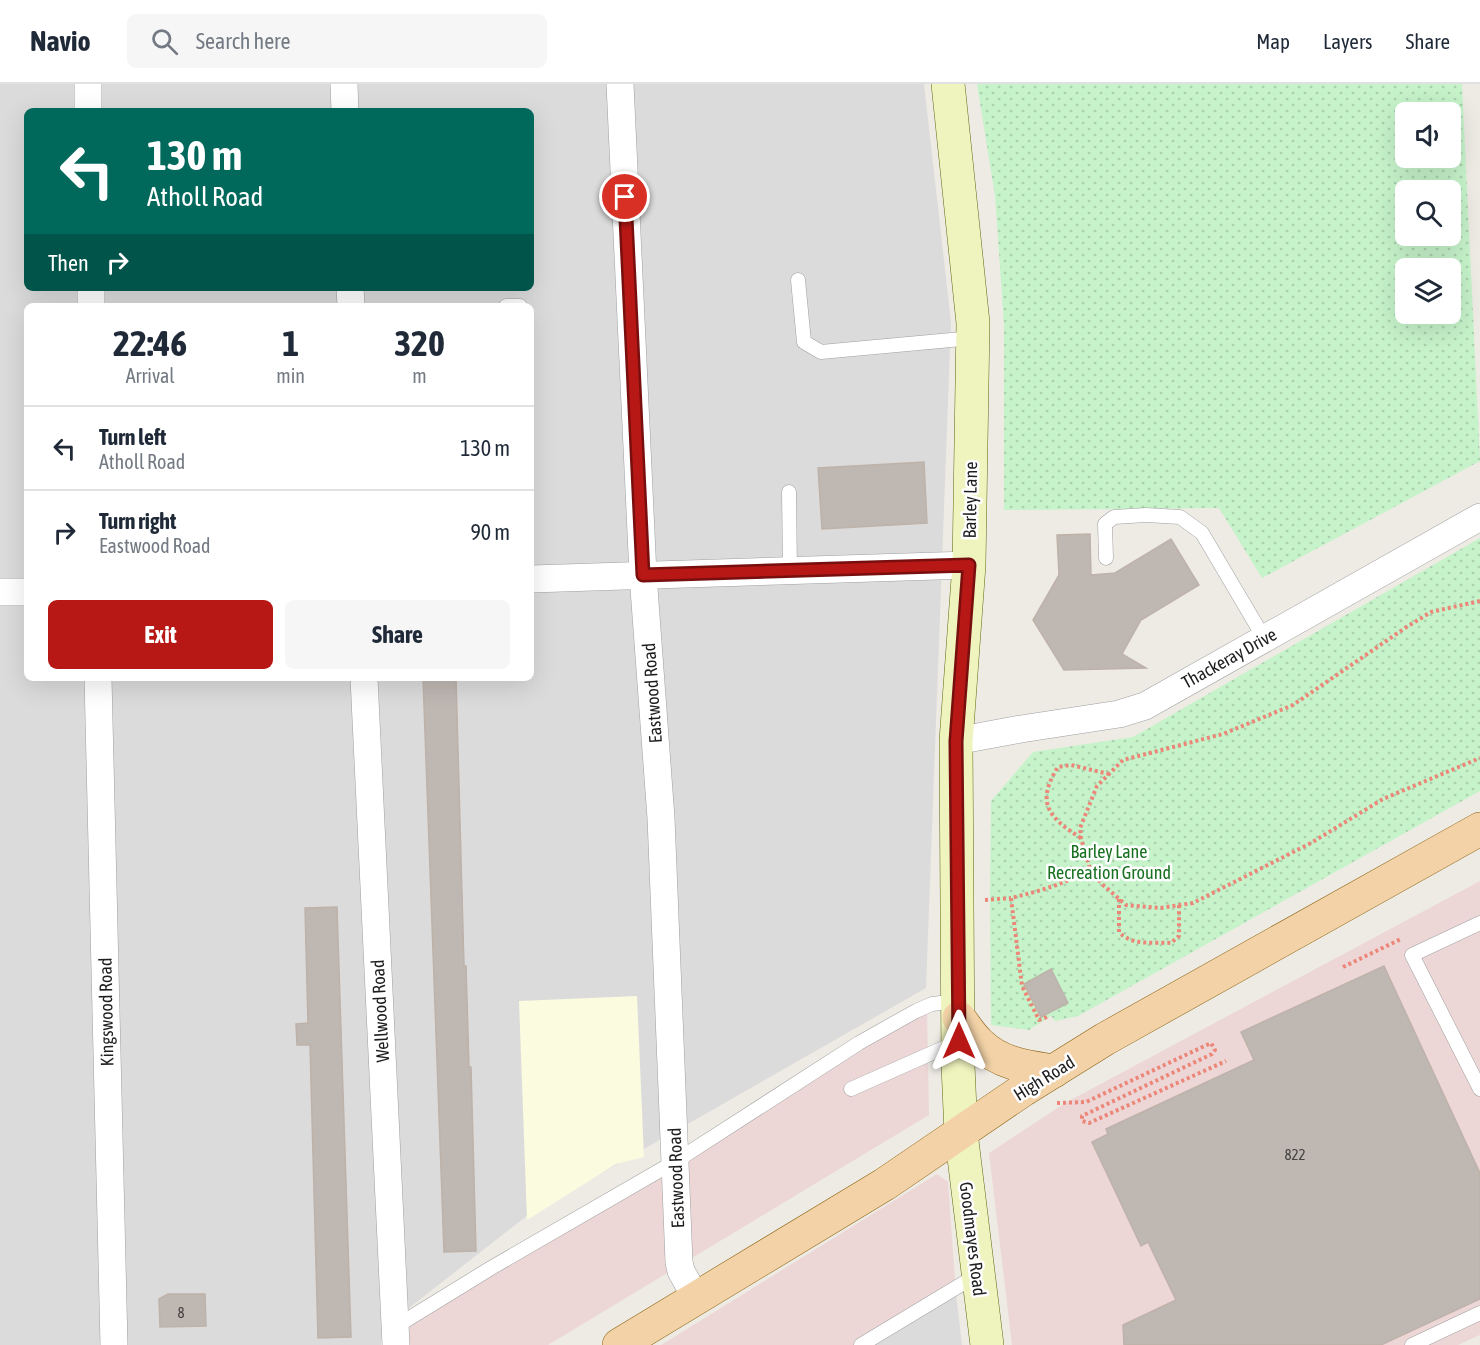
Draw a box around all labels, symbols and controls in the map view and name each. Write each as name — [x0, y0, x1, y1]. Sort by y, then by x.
search box — [127, 14, 547, 68]
text: Navio — [30, 25, 91, 57]
icon: search — [148, 25, 181, 58]
text: Search here — [196, 28, 291, 54]
text: Map — [1256, 29, 1290, 53]
text: Layers — [1323, 29, 1373, 53]
text: Share — [1406, 29, 1450, 53]
map controls — [1395, 102, 1461, 324]
button: sound — [1395, 102, 1461, 168]
text: 130 m — [147, 131, 242, 179]
icon: left — [48, 132, 126, 210]
pin — [599, 171, 650, 222]
icon: arrive — [608, 180, 641, 213]
button: search — [1395, 180, 1461, 246]
text: Atholl Road — [147, 181, 263, 212]
icon: right — [101, 246, 134, 279]
text: Then — [48, 250, 89, 276]
button: layers — [1395, 258, 1461, 324]
text: 22:46 — [113, 322, 187, 364]
text: 1 — [282, 322, 299, 364]
text: 320 — [394, 322, 445, 364]
text: Arrival — [126, 364, 175, 387]
text: min — [276, 364, 305, 387]
text: m — [412, 364, 427, 387]
text: Turn left — [99, 424, 166, 450]
icon: left — [48, 432, 81, 465]
text: 130 m — [460, 435, 510, 461]
text: Atholl Road — [99, 450, 185, 473]
street label: Barley Lane — [959, 461, 981, 539]
text: Turn right — [99, 508, 176, 534]
icon: right — [48, 516, 81, 549]
text: 90 m — [470, 519, 510, 545]
text: Eastwood Road — [99, 534, 211, 557]
button: Exit — [48, 600, 273, 669]
button: Share — [285, 600, 510, 669]
street label: Thackeray Drive — [1178, 623, 1280, 693]
street label: Eastwood Road — [638, 642, 666, 744]
park label: Barley Lane Recreation Ground — [1047, 841, 1171, 883]
street label: Kingswood Road — [95, 958, 117, 1066]
street label: Wellwood Road — [367, 959, 393, 1063]
position arrow — [927, 1009, 991, 1073]
street label: High Road — [1010, 1051, 1078, 1105]
street label: Eastwood Road — [664, 1127, 688, 1229]
house number: 822 — [1284, 1146, 1306, 1163]
street label: Goodmayes Road — [956, 1181, 990, 1297]
house number: 8 — [177, 1304, 185, 1321]

